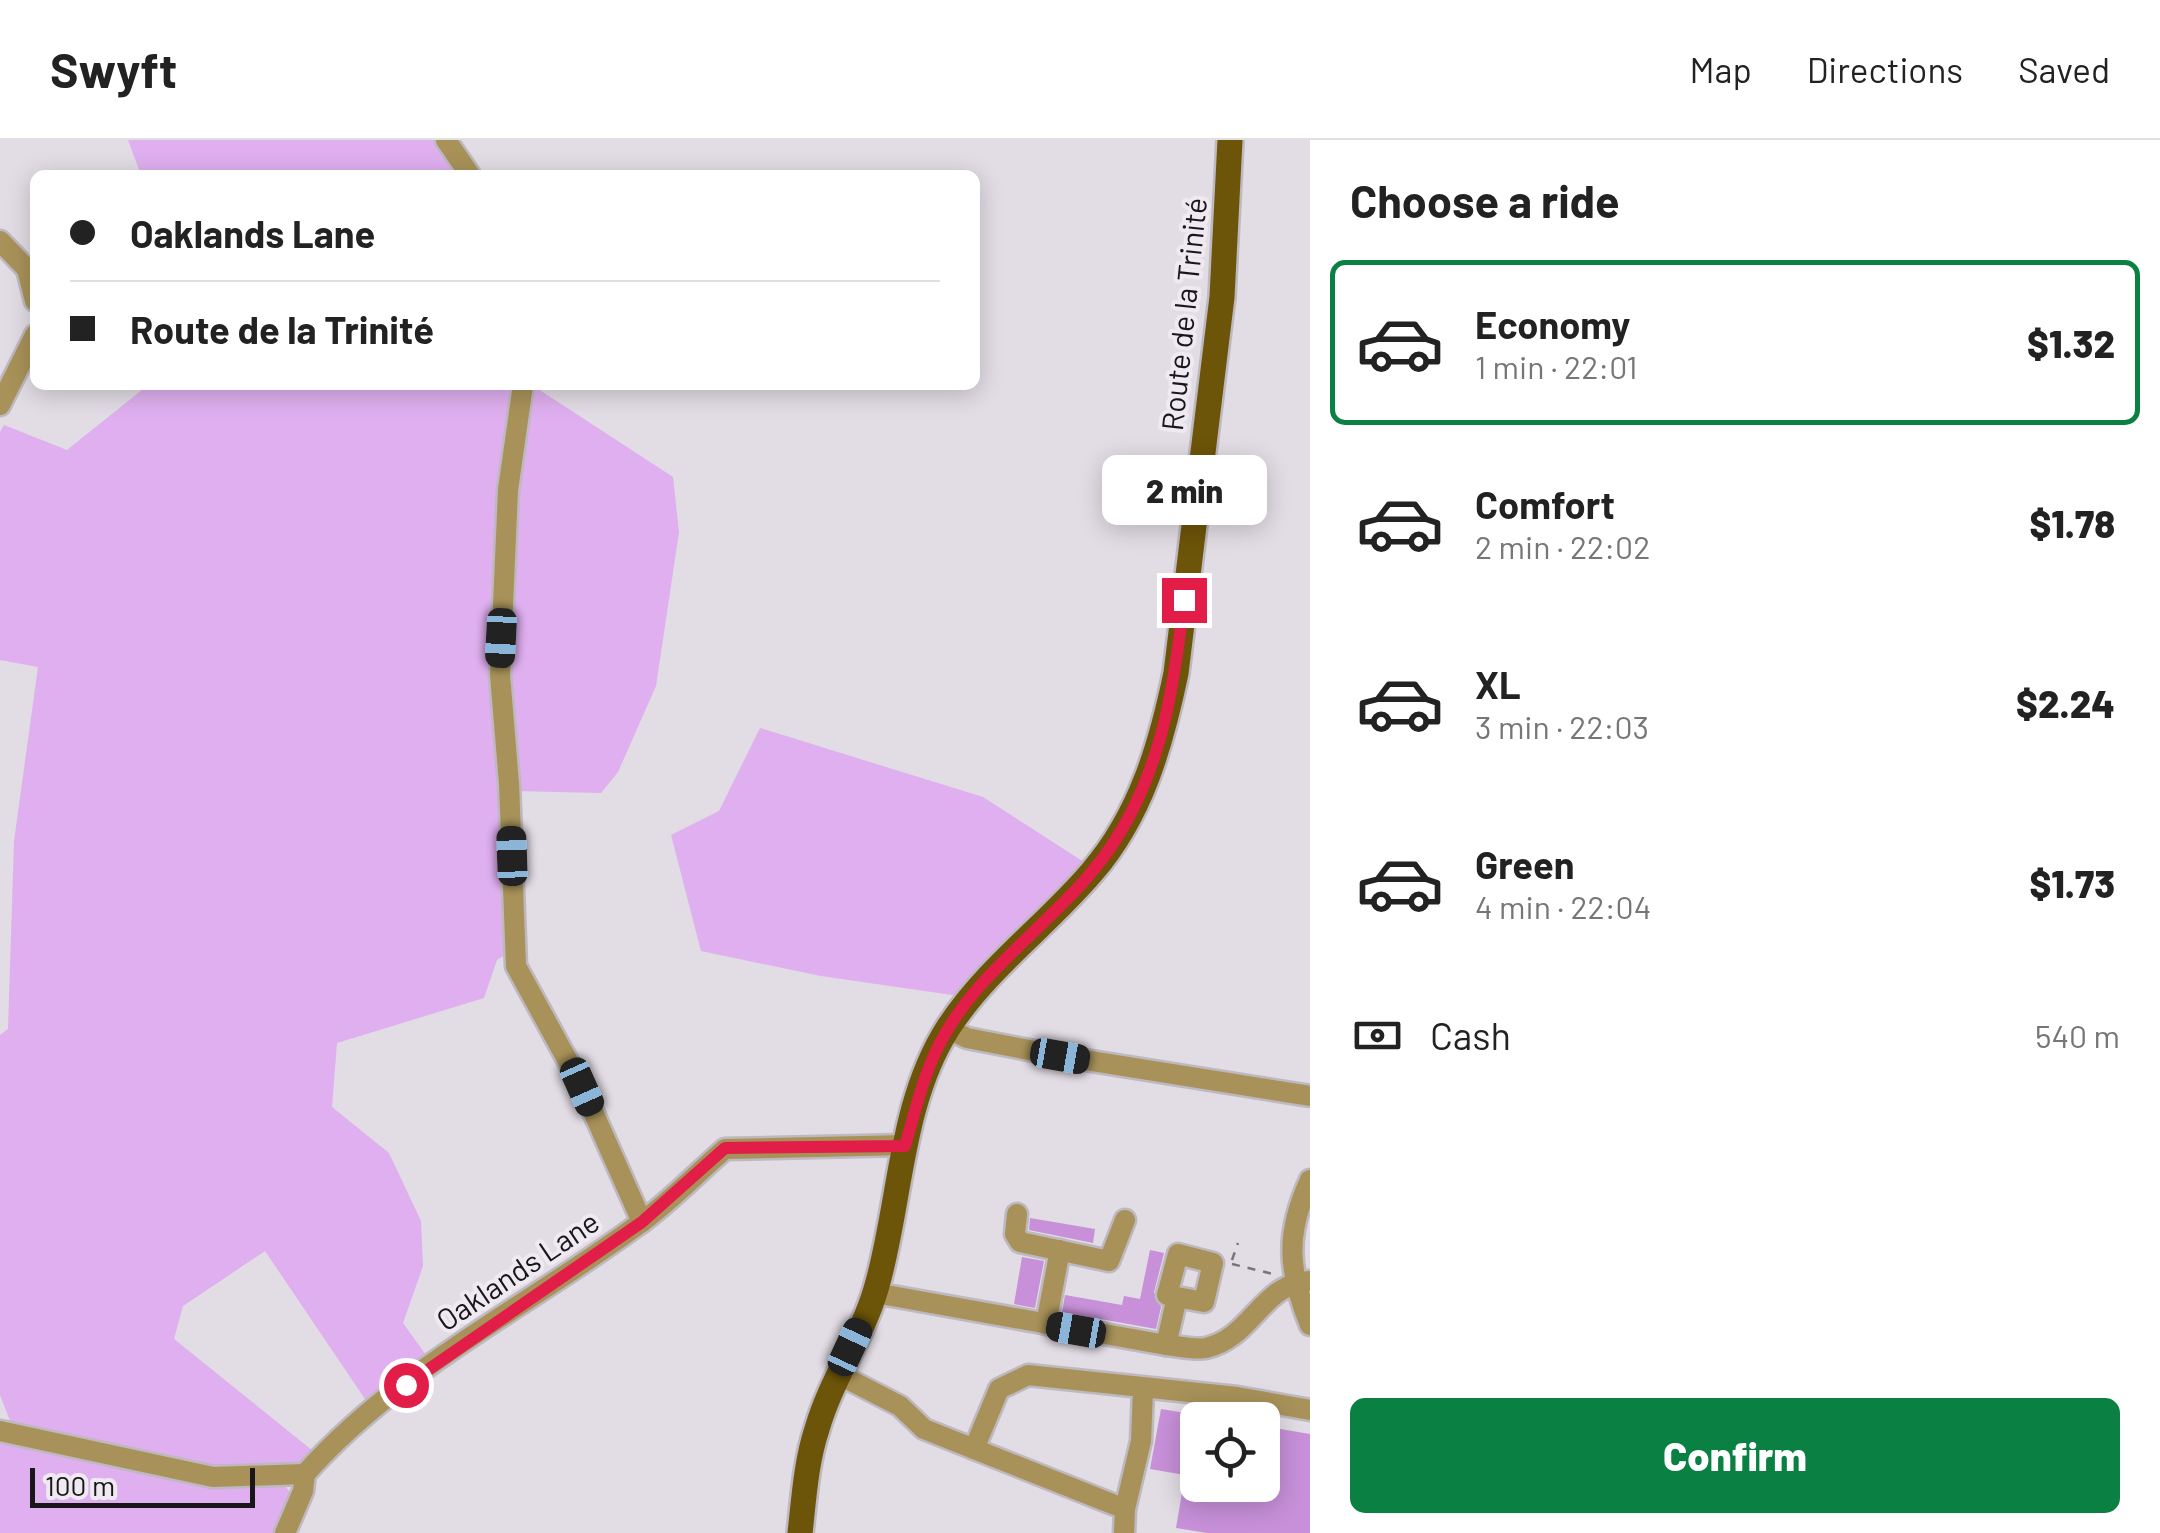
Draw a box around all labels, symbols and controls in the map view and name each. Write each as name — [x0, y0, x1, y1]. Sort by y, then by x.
text: Swyft — [50, 40, 177, 98]
text: Map — [1690, 48, 1752, 90]
text: Directions — [1807, 48, 1963, 90]
text: Saved — [2018, 48, 2110, 90]
text: Choose a ride — [1350, 173, 1620, 227]
street label: Route de la Trinité — [1153, 196, 1213, 432]
text: Oaklands Lane — [130, 210, 375, 256]
icon: car — [1355, 298, 1445, 388]
text: Economy — [1475, 301, 1630, 347]
text: Route de la Trinité — [130, 306, 434, 352]
text: $1.32 — [2027, 320, 2115, 366]
text: 1 min · 22:01 — [1475, 347, 1638, 385]
callout: 2 min — [1102, 455, 1266, 525]
text: 2 min — [1146, 471, 1223, 509]
icon: car — [1355, 478, 1445, 568]
text: Comfort — [1475, 481, 1615, 527]
text: $1.78 — [2029, 500, 2115, 546]
text: 2 min · 22:02 — [1475, 527, 1650, 565]
route end — [1162, 578, 1207, 623]
car — [484, 607, 518, 669]
icon: car — [1355, 658, 1445, 748]
text: XL — [1475, 661, 1521, 707]
text: $2.24 — [2016, 680, 2115, 726]
text: 3 min · 22:03 — [1475, 707, 1649, 745]
car — [496, 825, 528, 887]
icon: car — [1355, 838, 1445, 928]
text: Green — [1475, 841, 1575, 887]
text: $1.73 — [2029, 860, 2115, 906]
text: 4 min · 22:04 — [1475, 887, 1651, 925]
icon: cash — [1350, 1008, 1405, 1063]
text: Cash — [1430, 1012, 1511, 1058]
text: 540 m — [2035, 1016, 2120, 1054]
car — [1028, 1036, 1092, 1076]
car — [556, 1053, 608, 1121]
street label: Oaklands Lane — [429, 1202, 605, 1338]
car — [1044, 1310, 1108, 1350]
car — [824, 1313, 876, 1381]
route start — [384, 1363, 429, 1408]
button: Confirm — [1350, 1398, 2120, 1513]
map controls — [1180, 1402, 1280, 1502]
button: locate — [1180, 1402, 1280, 1502]
scale bar — [30, 1463, 255, 1508]
text: 100 m — [45, 1468, 115, 1502]

